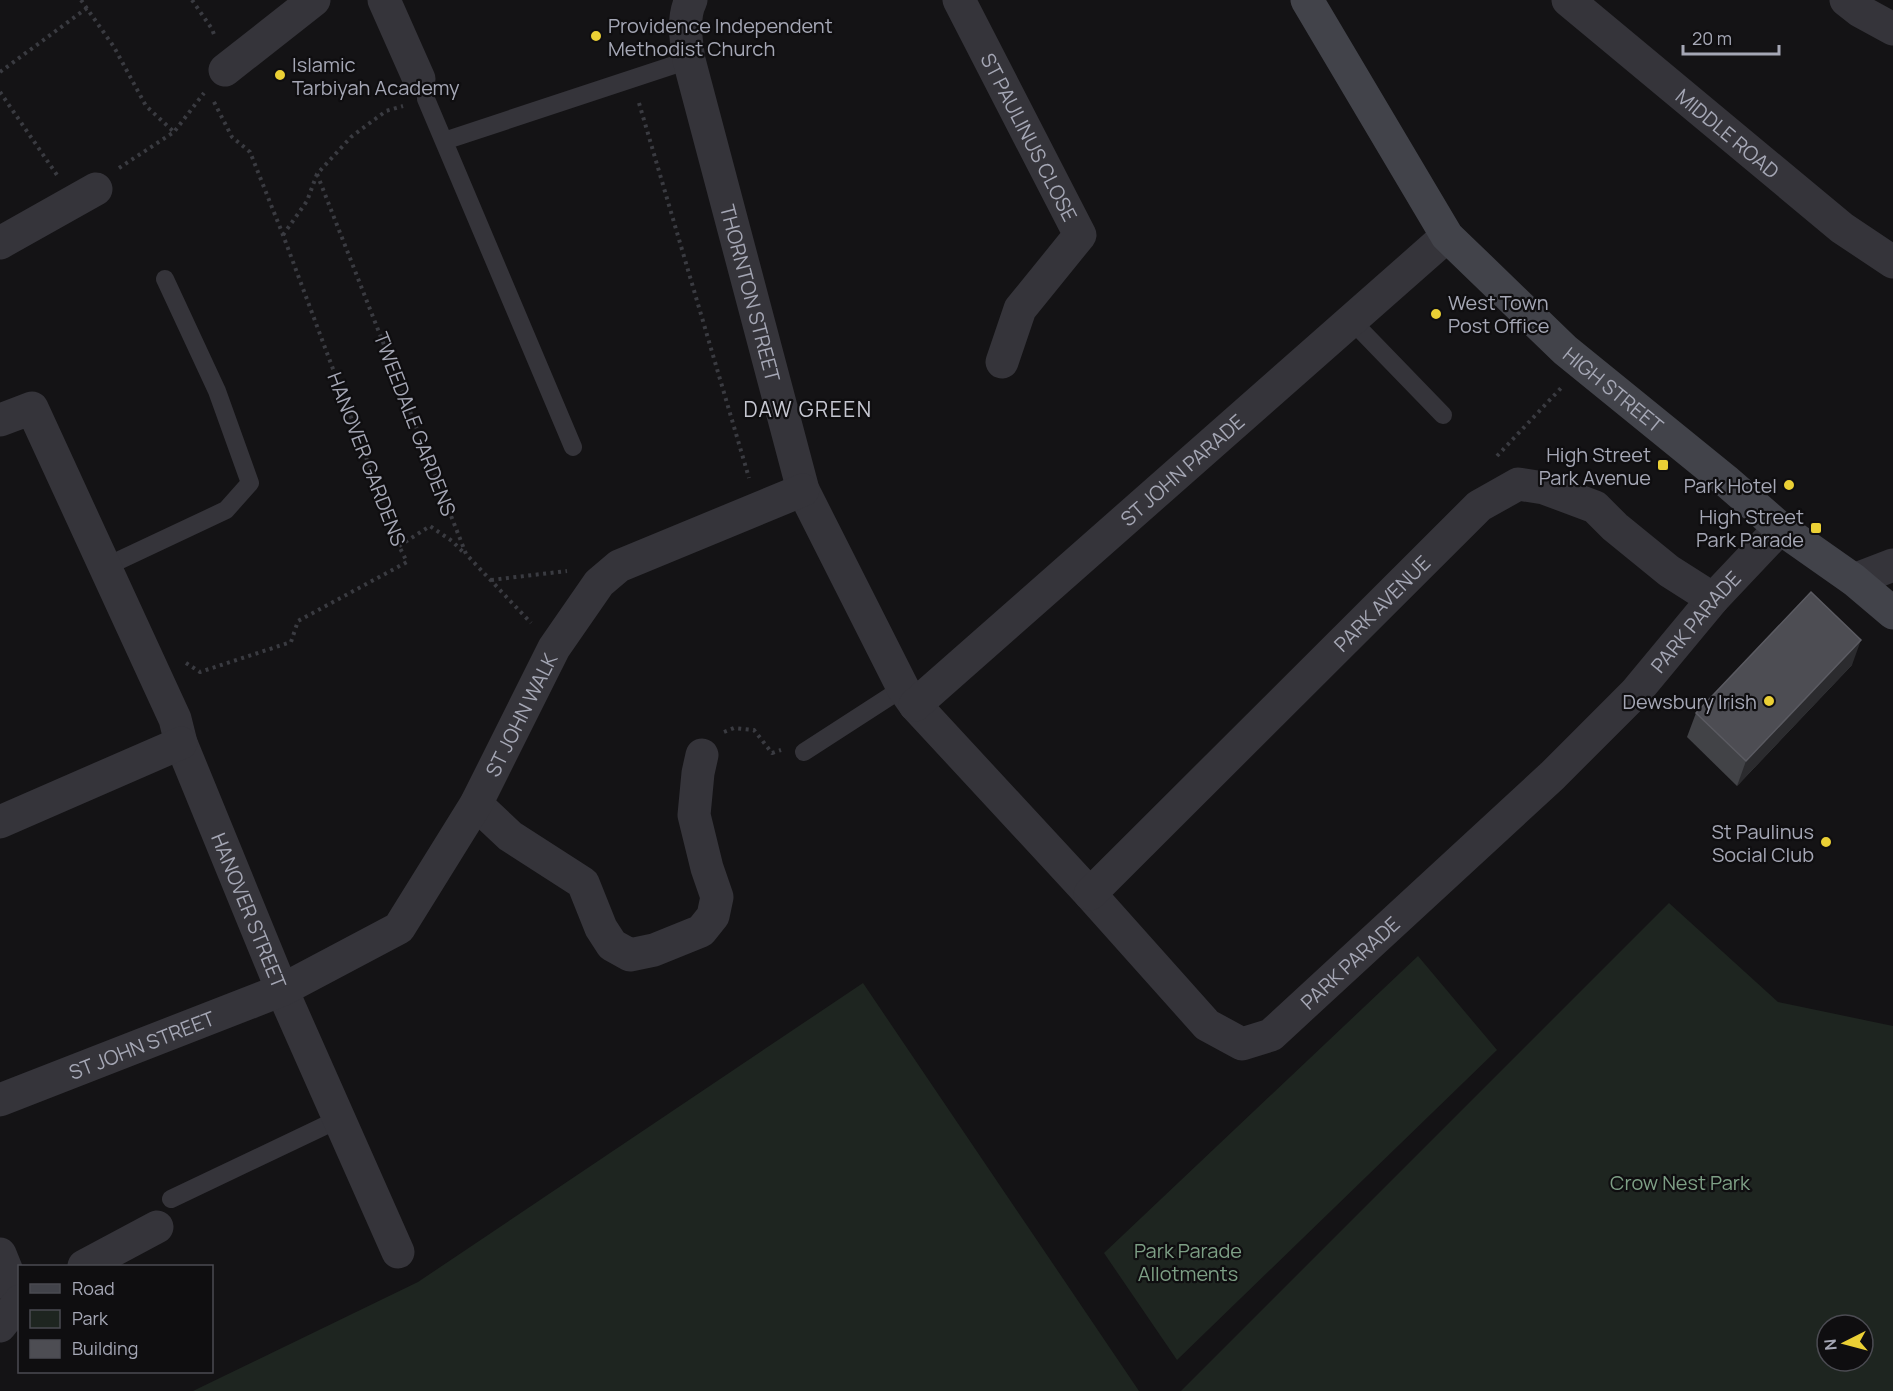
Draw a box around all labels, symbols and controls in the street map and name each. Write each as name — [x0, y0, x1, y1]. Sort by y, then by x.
place label: Providence Independent Methodist Church — [608, 12, 833, 62]
scale bar — [1683, 18, 1779, 56]
text: 20 m — [1692, 26, 1732, 50]
marker: Providence Independent Methodist Church — [589, 29, 603, 43]
street label: ST PAULINUS CLOSE — [975, 48, 1084, 226]
place label: Islamic Tarbiyah Academy — [292, 51, 460, 101]
marker: Islamic Tarbiyah Academy — [273, 68, 287, 82]
street label: MIDDLE ROAD — [1671, 82, 1785, 184]
street label: THORNTON STREET — [714, 201, 787, 385]
place label: West Town Post Office — [1448, 289, 1549, 339]
marker: West Town Post Office — [1429, 307, 1443, 321]
street label: TWEEDALE GARDENS — [368, 328, 462, 520]
street label: HIGH STREET — [1558, 341, 1669, 438]
street label: HANOVER GARDENS — [321, 368, 413, 550]
district label: DAW GREEN — [743, 395, 873, 423]
street label: ST JOHN PARADE — [1114, 408, 1250, 532]
place label: High Street Park Avenue — [1539, 441, 1651, 491]
marker: High Street Park Avenue — [1656, 458, 1670, 472]
place label: Park Hotel — [1684, 472, 1777, 499]
marker: Park Hotel — [1782, 478, 1796, 492]
place label: High Street Park Parade — [1696, 503, 1804, 553]
marker: High Street Park Parade — [1809, 521, 1823, 535]
street label: PARK AVENUE — [1328, 549, 1436, 657]
street label: PARK PARADE — [1644, 565, 1746, 678]
street label: ST JOHN WALK — [478, 648, 563, 781]
place label: Dewsbury Irish — [1623, 688, 1757, 715]
marker: Dewsbury Irish — [1762, 694, 1776, 708]
place label: St Paulinus Social Club — [1711, 818, 1814, 868]
street label: HANOVER STREET — [206, 829, 293, 992]
marker: St Paulinus Social Club — [1819, 835, 1833, 849]
street label: PARK PARADE — [1294, 910, 1405, 1015]
street label: ST JOHN STREET — [65, 1004, 219, 1085]
park label: Crow Nest Park — [1610, 1169, 1751, 1196]
park label: Park Parade Allotments — [1134, 1237, 1242, 1287]
legend — [18, 1265, 213, 1373]
text: Road — [72, 1276, 115, 1300]
text: Park — [72, 1306, 109, 1330]
north arrow — [1815, 1313, 1875, 1373]
text: Building — [72, 1336, 138, 1360]
text: N — [1819, 1338, 1842, 1351]

